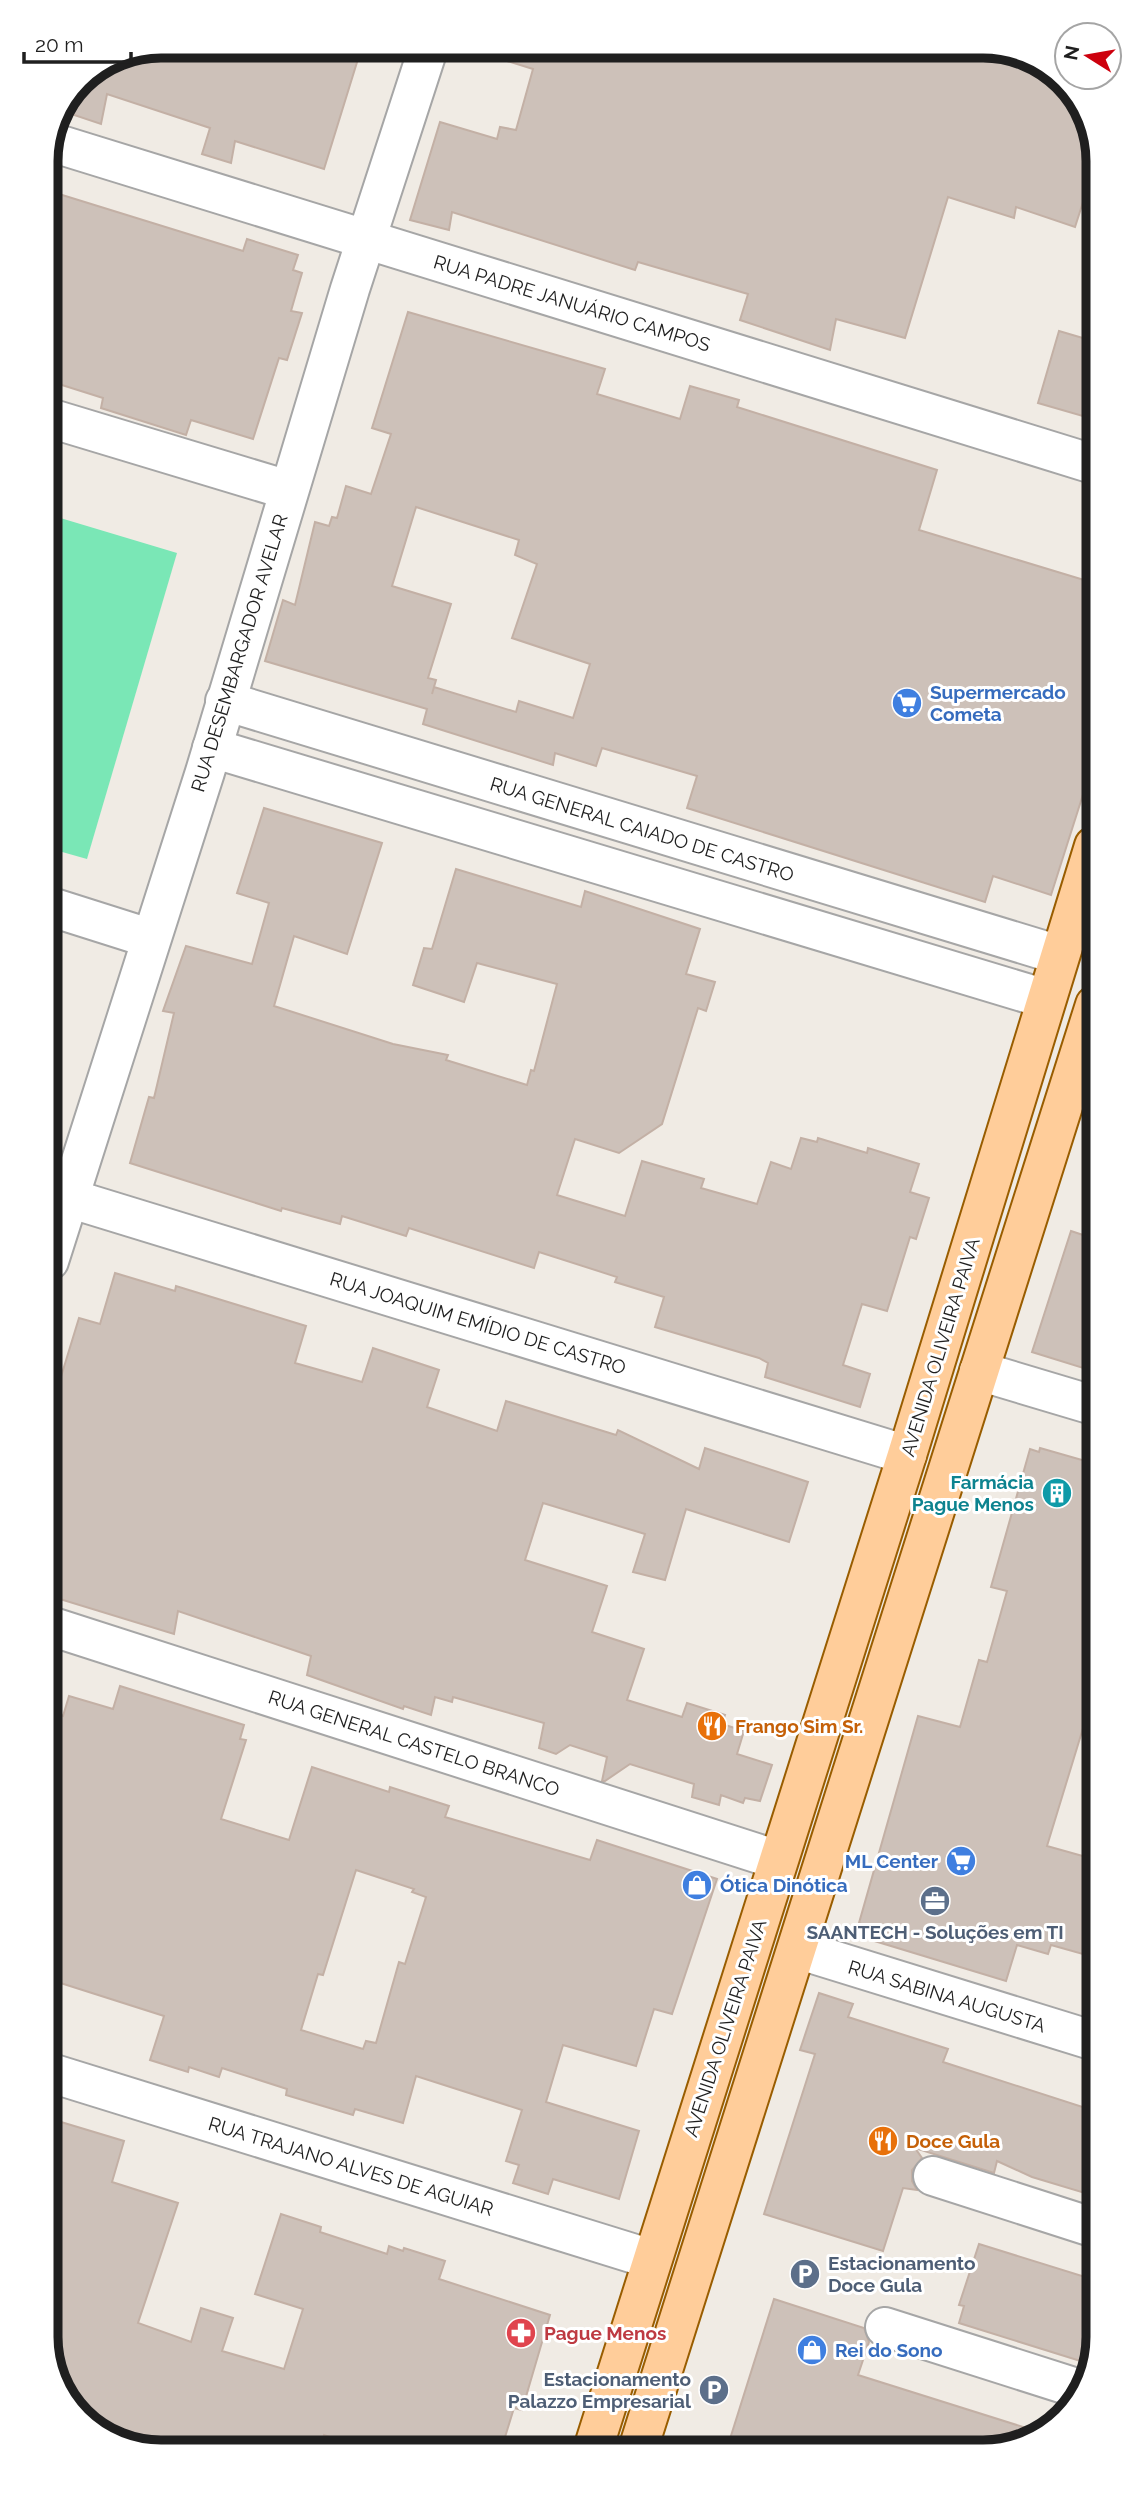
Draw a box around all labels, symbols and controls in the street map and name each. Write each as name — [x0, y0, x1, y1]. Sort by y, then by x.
scale bar — [24, 21, 131, 65]
north arrow — [1053, 21, 1123, 91]
text: 20 m — [35, 32, 83, 57]
text: N — [1059, 44, 1083, 62]
street label: RUA PADRE JANUÁRIO CAMPOS — [431, 250, 713, 356]
street label: RUA DESEMBARGADOR AVELAR — [186, 511, 292, 795]
place label: Supermercado Cometa — [930, 681, 1066, 725]
supermarket icon: Supermercado Cometa — [890, 686, 924, 720]
street label: RUA GENERAL CAIADO DE CASTRO — [487, 772, 797, 886]
street label: AVENIDA OLIVEIRA PAIVA — [896, 1235, 984, 1459]
street label: RUA JOAQUIM EMÍDIO DE CASTRO — [327, 1267, 629, 1379]
place label: Farmácia Pague Menos — [912, 1471, 1034, 1515]
building icon: Farmácia Pague Menos — [1040, 1476, 1074, 1510]
street label: RUA GENERAL CASTELO BRANCO — [266, 1685, 562, 1801]
restaurant icon: Frango Sim Sr. — [695, 1709, 729, 1743]
place label: Frango Sim Sr. — [735, 1715, 863, 1737]
supermarket icon: ML Center — [944, 1844, 978, 1878]
place label: ML Center — [845, 1850, 939, 1872]
shop icon: Ótica Dinótica — [680, 1868, 714, 1902]
place label: Ótica Dinótica — [720, 1874, 848, 1896]
office icon: SAANTECH - Soluções em TI — [918, 1884, 952, 1918]
street label: AVENIDA OLIVEIRA PAIVA — [679, 1916, 771, 2140]
place label: SAANTECH - Soluções em TI — [806, 1921, 1064, 1943]
street label: RUA SABINA AUGUSTA — [846, 1955, 1048, 2037]
street label: RUA TRAJANO ALVES DE AGUIAR — [206, 2112, 496, 2220]
restaurant icon: Doce Gula — [866, 2124, 900, 2158]
place label: Doce Gula — [906, 2130, 1000, 2152]
place label: Estacionamento Doce Gula — [828, 2252, 976, 2296]
parking icon: Estacionamento Doce Gula — [788, 2257, 822, 2291]
pharmacy icon: Pague Menos — [504, 2316, 538, 2350]
place label: Pague Menos — [544, 2322, 666, 2344]
shop icon: Rei do Sono — [795, 2333, 829, 2367]
place label: Rei do Sono — [835, 2339, 943, 2361]
place label: Estacionamento Palazzo Empresarial — [508, 2368, 692, 2412]
parking icon: Estacionamento Palazzo Empresarial — [697, 2373, 731, 2407]

